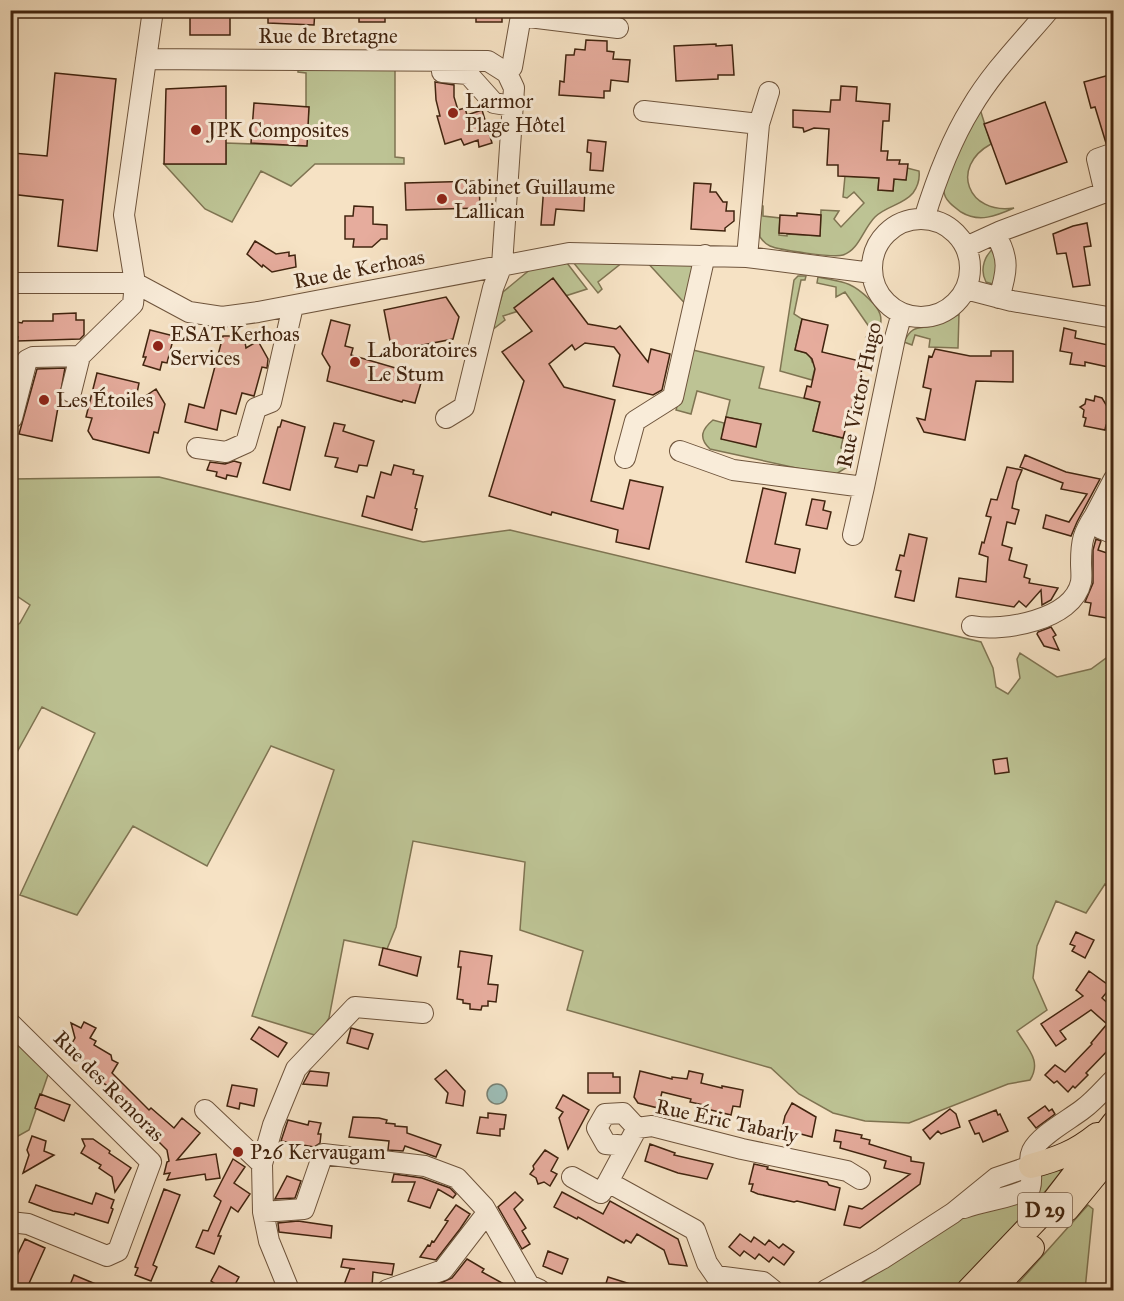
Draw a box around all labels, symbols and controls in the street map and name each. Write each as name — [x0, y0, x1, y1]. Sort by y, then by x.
street label: Rue de Bretagne — [258, 23, 398, 49]
place label: Larmor Plage Hôtel — [465, 88, 565, 138]
marker: Larmor Plage Hôtel — [446, 106, 460, 120]
place label: JPK Composites — [206, 117, 349, 143]
marker: JPK Composites — [189, 123, 203, 137]
place label: Cabinet Guillaume Lallican — [454, 174, 615, 224]
marker: Cabinet Guillaume Lallican — [435, 192, 449, 206]
street label: Rue de Kerhoas — [291, 244, 427, 294]
street label: Rue Victor Hugo — [831, 319, 887, 470]
place label: ESAT Kerhoas Services — [170, 321, 300, 371]
place label: Laboratoires Le Stum — [367, 337, 477, 387]
marker: ESAT Kerhoas Services — [151, 339, 165, 353]
marker: Laboratoires Le Stum — [348, 355, 362, 369]
place label: Les Étoiles — [56, 386, 153, 413]
marker: Les Étoiles — [37, 393, 51, 407]
street label: Rue des Remoras — [48, 1025, 170, 1147]
street label: Rue Éric Tabarly — [653, 1092, 802, 1149]
place label: P26 Kervaugam — [250, 1139, 386, 1165]
marker: P26 Kervaugam — [231, 1145, 245, 1159]
road number: D 29 — [1018, 1193, 1072, 1227]

